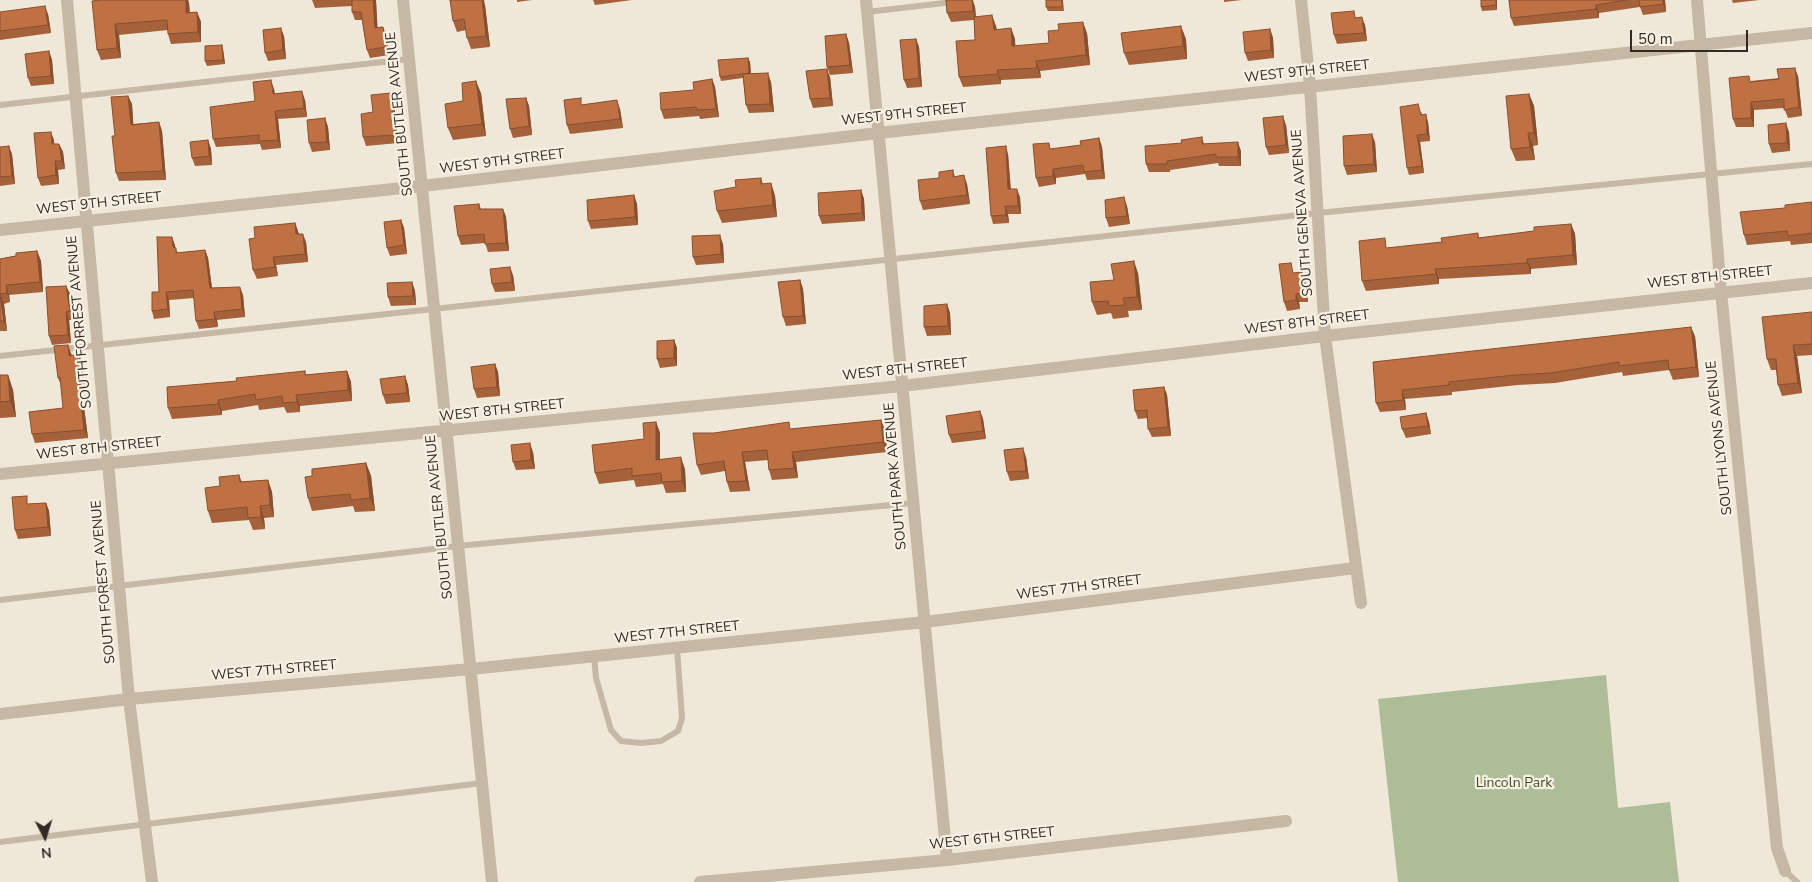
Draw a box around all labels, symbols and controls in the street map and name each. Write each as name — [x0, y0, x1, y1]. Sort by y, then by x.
scale bar — [1632, 20, 1750, 52]
text: 50 m — [1638, 29, 1673, 49]
street label: SOUTH BUTLER AVENUE — [383, 31, 417, 197]
street label: WEST 9TH STREET — [1244, 57, 1370, 87]
street label: WEST 9TH STREET — [841, 100, 967, 130]
street label: SOUTH GENEVA AVENUE — [1289, 129, 1317, 297]
street label: WEST 9TH STREET — [439, 146, 565, 178]
street label: WEST 9TH STREET — [36, 189, 162, 219]
street label: SOUTH FORREST AVENUE — [64, 235, 96, 409]
street label: WEST 8TH STREET — [1647, 263, 1773, 293]
street label: WEST 8TH STREET — [1244, 307, 1370, 339]
street label: WEST 8TH STREET — [842, 355, 968, 385]
street label: SOUTH LYONS AVENUE — [1704, 360, 1736, 516]
street label: WEST 8TH STREET — [439, 396, 565, 426]
street label: SOUTH PARK AVENUE — [881, 402, 911, 550]
street label: WEST 8TH STREET — [36, 434, 162, 464]
street label: SOUTH BUTLER AVENUE — [423, 434, 457, 600]
street label: SOUTH FOREST AVENUE — [88, 499, 120, 665]
street label: WEST 7TH STREET — [1016, 572, 1142, 604]
street label: WEST 7TH STREET — [614, 618, 740, 648]
street label: WEST 7TH STREET — [211, 657, 337, 685]
park label: Lincoln Park — [1476, 776, 1552, 792]
north arrow — [20, 812, 70, 862]
street label: WEST 6TH STREET — [929, 824, 1055, 854]
text: N — [40, 843, 52, 862]

